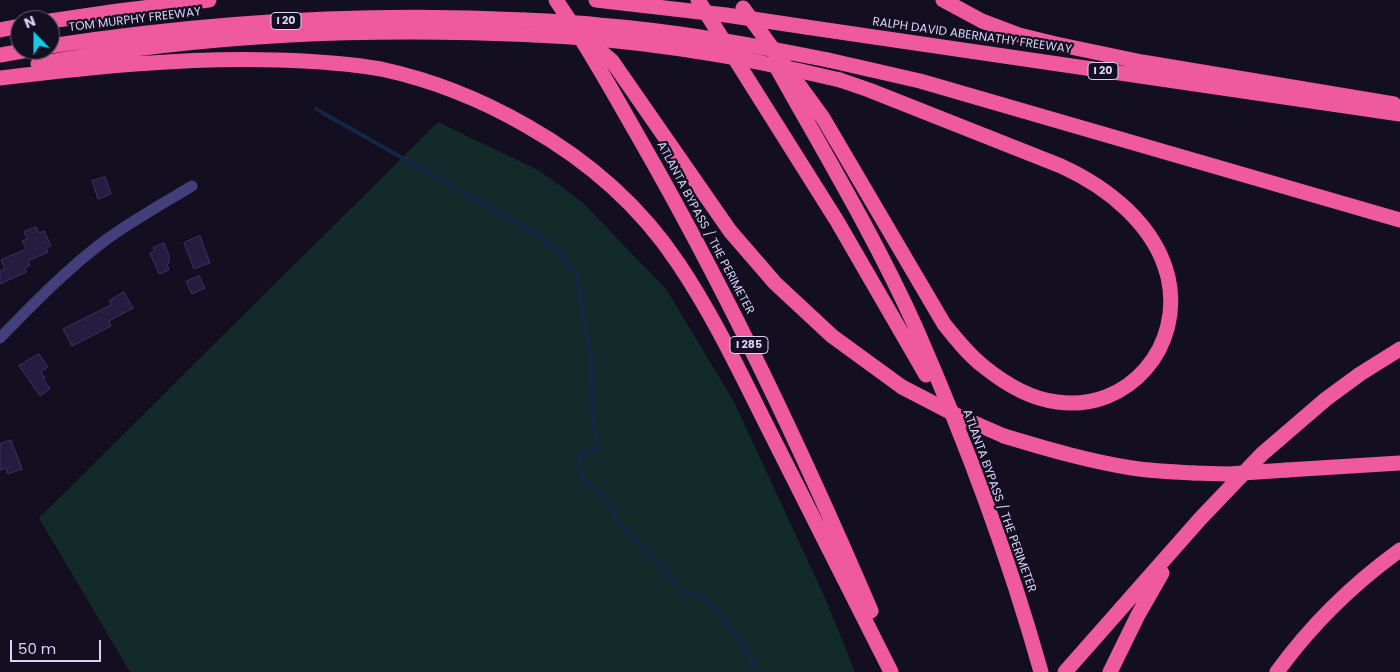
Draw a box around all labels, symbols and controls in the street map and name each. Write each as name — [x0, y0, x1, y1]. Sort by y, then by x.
street label: TOM MURPHY FREEWAY — [68, 5, 202, 35]
north arrow — [10, 10, 60, 60]
text: N — [21, 11, 38, 33]
road number: I 20 — [271, 12, 301, 30]
street label: RALPH DAVID ABERNATHY FREEWAY — [871, 15, 1073, 57]
road number: I 20 — [1088, 62, 1118, 80]
street label: ATLANTA BYPASS / THE PERIMETER — [653, 139, 757, 317]
road number: I 285 — [730, 336, 768, 354]
street label: ATLANTA BYPASS / THE PERIMETER — [959, 408, 1039, 594]
scale bar — [12, 630, 104, 662]
text: 50 m — [18, 638, 56, 659]

